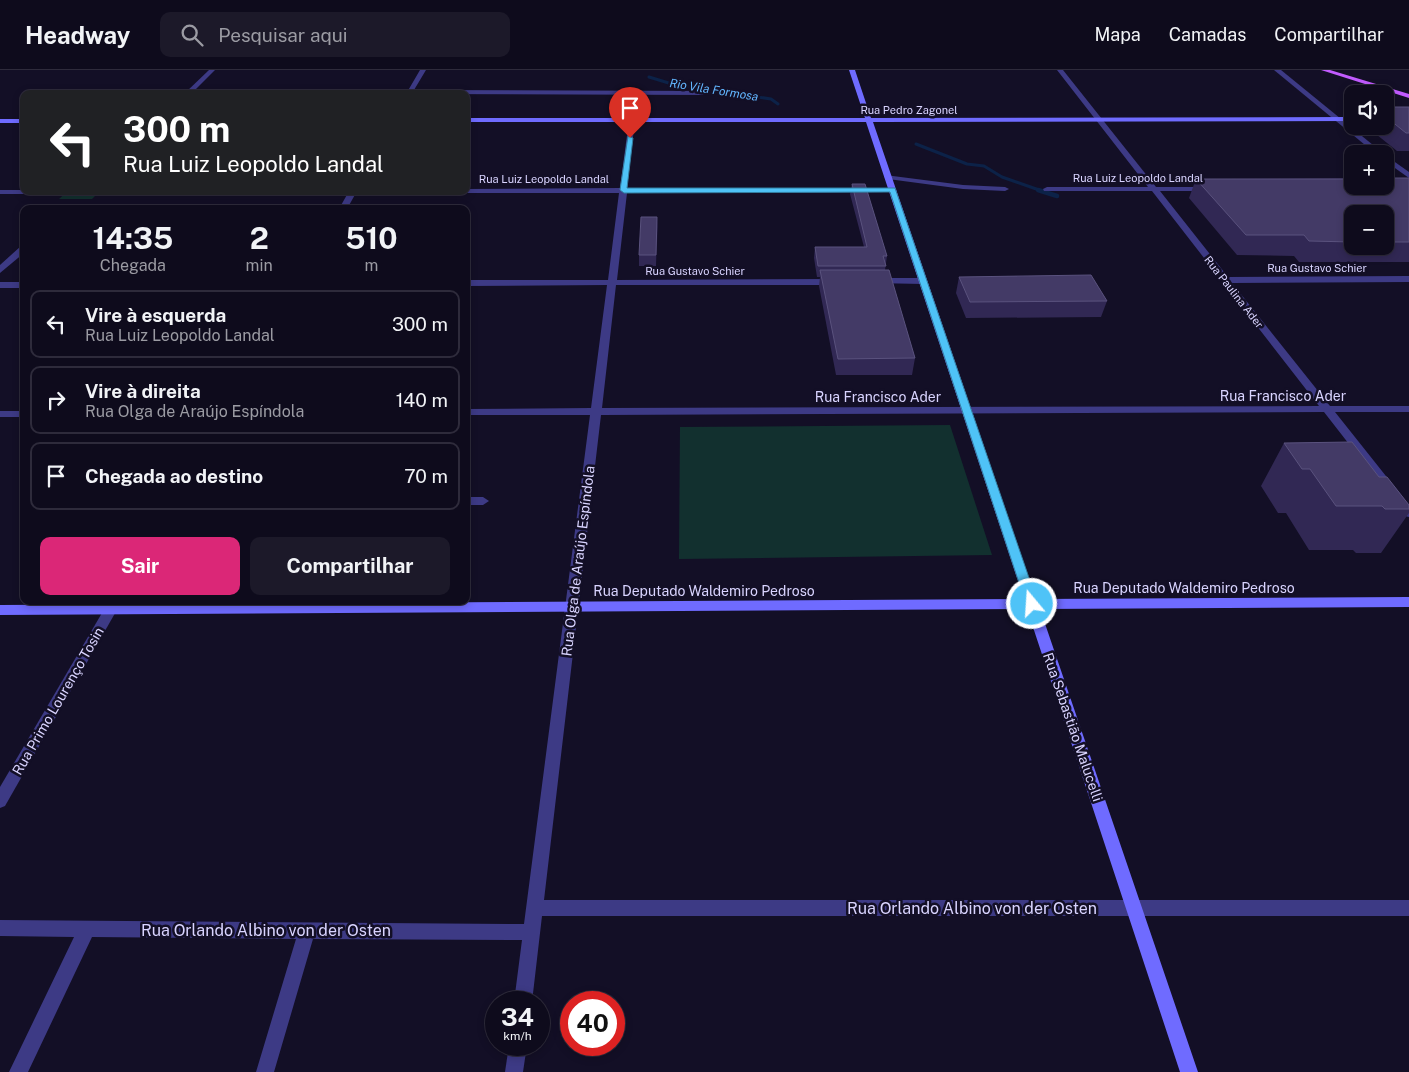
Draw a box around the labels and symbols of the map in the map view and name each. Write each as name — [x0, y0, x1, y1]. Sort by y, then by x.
water label: Rio Vila Formosa — [669, 76, 759, 104]
pin — [609, 87, 651, 138]
street label: Rua Pedro Zagonel — [860, 104, 958, 116]
street label: Rua Luiz Leopoldo Landal — [1073, 172, 1203, 184]
street label: Rua Luiz Leopoldo Landal — [479, 173, 609, 185]
street label: Rua Paulina Ader — [1202, 254, 1266, 330]
street label: Rua Gustavo Schier — [1267, 262, 1367, 274]
street label: Rua Gustavo Schier — [645, 265, 745, 277]
street label: Rua Francisco Ader — [1220, 388, 1346, 404]
street label: Rua Francisco Ader — [815, 389, 941, 405]
street label: Rua Olga de Araújo Espíndola — [558, 465, 598, 657]
position arrow — [1005, 577, 1057, 629]
street label: Rua Deputado Waldemiro Pedroso — [1073, 580, 1295, 596]
street label: Rua Deputado Waldemiro Pedroso — [593, 583, 815, 599]
street label: Rua Primo Lourenço Tosin — [9, 624, 107, 778]
street label: Rua Sebastião Malucelli — [1040, 651, 1106, 803]
street label: Rua Orlando Albino von der Osten — [847, 899, 1097, 918]
street label: Rua Orlando Albino von der Osten — [141, 921, 391, 940]
speed limit sign: 40 — [560, 991, 625, 1056]

